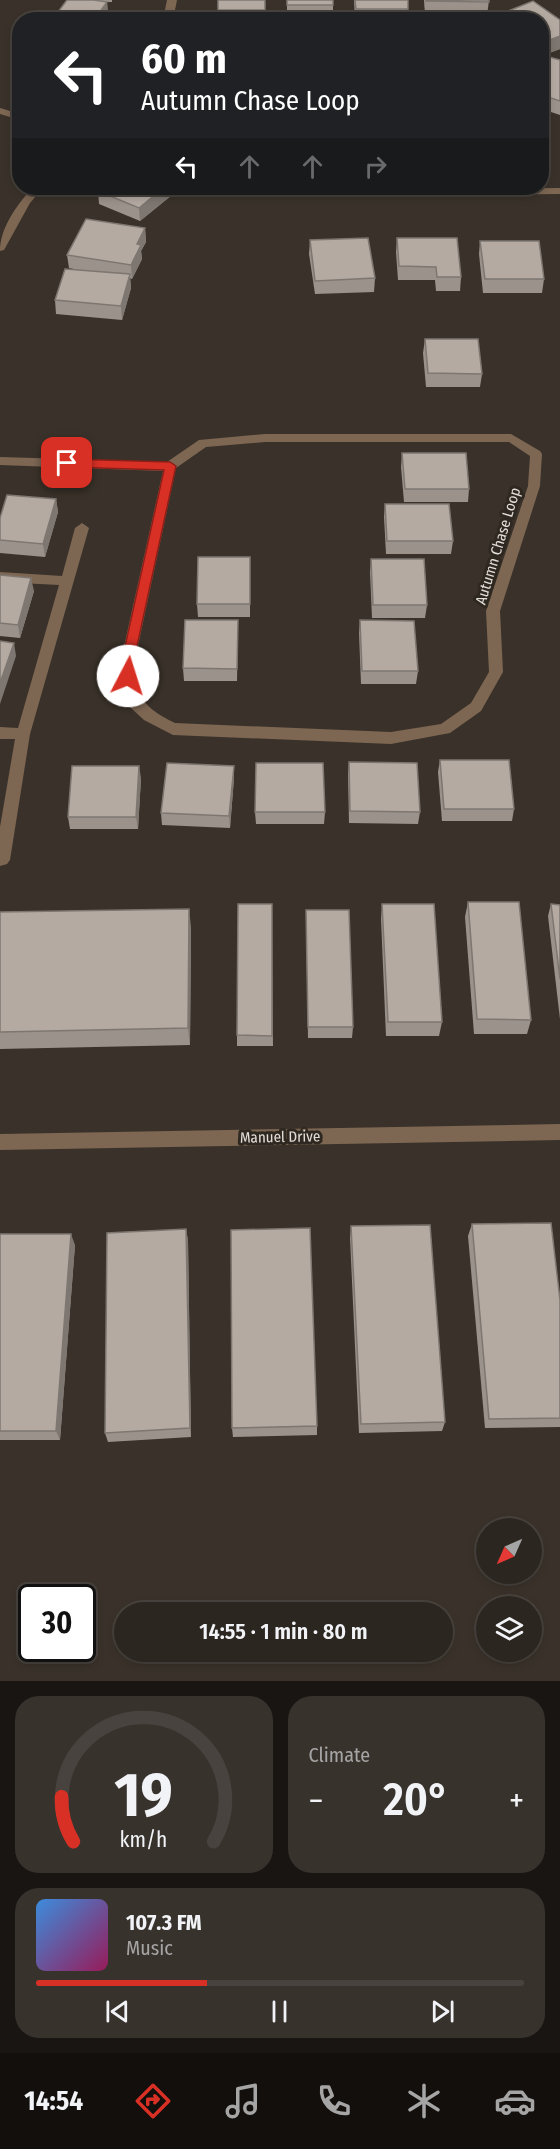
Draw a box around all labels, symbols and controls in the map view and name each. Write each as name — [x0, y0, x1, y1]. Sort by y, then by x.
text: 60 m — [141, 34, 227, 84]
icon: left — [42, 36, 120, 114]
text: Autumn Chase Loop — [141, 85, 360, 117]
icon: left — [170, 150, 203, 183]
icon: ahead — [233, 150, 266, 183]
icon: ahead — [296, 150, 329, 183]
icon: right — [359, 150, 392, 183]
pin — [41, 437, 92, 488]
icon: arrive — [50, 446, 83, 479]
street label: Autumn Chase Loop — [472, 485, 524, 607]
position arrow — [96, 644, 160, 708]
street label: Manuel Drive — [240, 1127, 320, 1147]
north arrow — [476, 1518, 542, 1584]
map controls — [476, 1518, 542, 1662]
speed limit sign: 30 — [18, 1584, 96, 1662]
button: layers — [476, 1596, 542, 1662]
text: 14:55 · 1 min · 80 m — [199, 1618, 368, 1645]
text: Climate — [309, 1743, 370, 1767]
text: 19 — [114, 1758, 173, 1833]
text: 20° — [383, 1773, 449, 1827]
text: − — [309, 1781, 323, 1821]
text: + — [509, 1781, 524, 1821]
text: km/h — [120, 1827, 168, 1853]
text: 107.3 FM — [126, 1909, 202, 1936]
text: Music — [126, 1936, 173, 1960]
icon: previous — [101, 1995, 134, 2028]
icon: pause — [263, 1995, 296, 2028]
icon: next — [426, 1995, 459, 2028]
icon: directions — [132, 2080, 174, 2122]
icon: music — [222, 2080, 264, 2122]
icon: phone — [313, 2080, 355, 2122]
icon: climate — [403, 2080, 445, 2122]
icon: car — [494, 2080, 536, 2122]
text: 14:54 — [24, 2085, 83, 2117]

